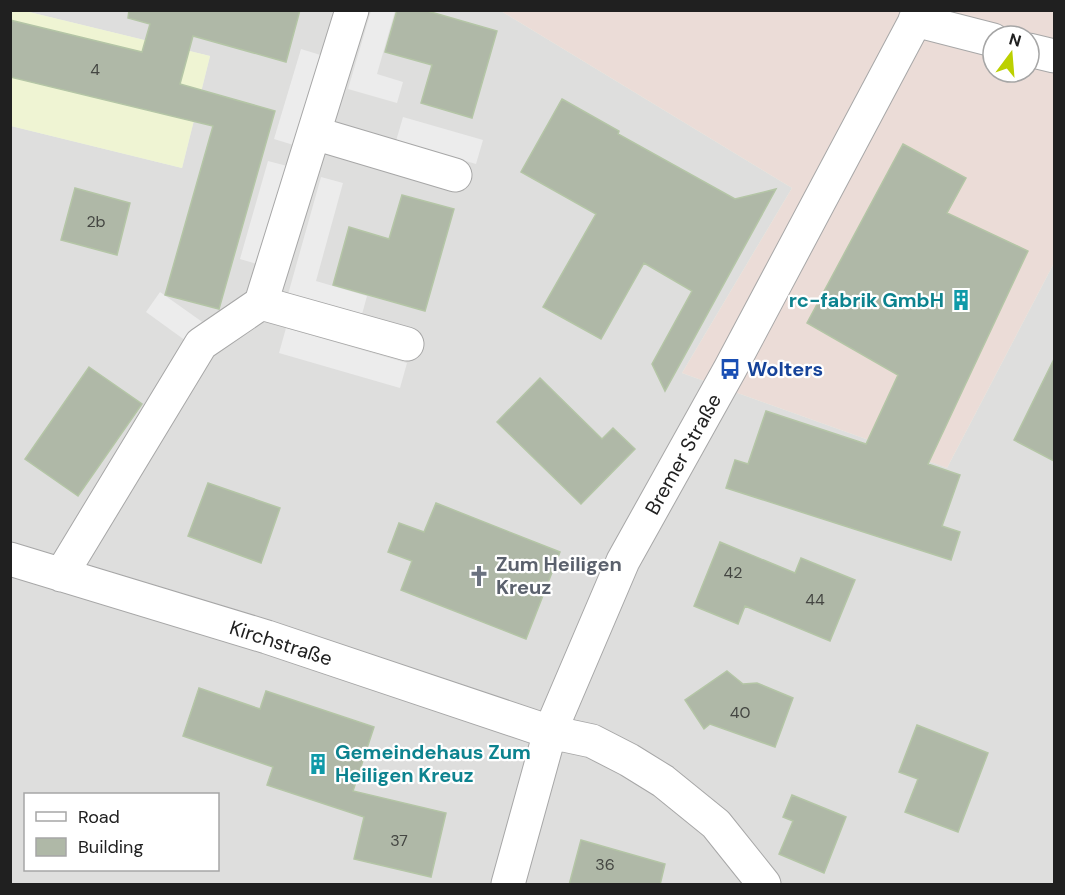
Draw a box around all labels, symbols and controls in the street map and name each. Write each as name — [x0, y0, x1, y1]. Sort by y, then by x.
north arrow — [981, 24, 1041, 84]
text: N — [1006, 28, 1024, 52]
house number: 4 — [90, 59, 100, 80]
house number: 2b — [86, 211, 106, 232]
place label: rc-fabrik GmbH — [789, 287, 944, 313]
building icon: rc-fabrik GmbH — [949, 288, 973, 312]
place label: Wolters — [747, 356, 823, 382]
bus stop icon: Wolters — [718, 357, 742, 381]
street label: Bremer Straße — [639, 389, 727, 519]
place label: Zum Heiligen Kreuz — [496, 551, 622, 600]
house number: 42 — [724, 562, 742, 583]
church icon: Zum Heiligen Kreuz — [467, 564, 491, 588]
house number: 44 — [805, 589, 825, 610]
street label: Kirchstraße — [226, 614, 336, 672]
house number: 40 — [730, 702, 750, 723]
place label: Gemeindehaus Zum Heiligen Kreuz — [335, 739, 531, 788]
building icon: Gemeindehaus Zum Heiligen Kreuz — [306, 752, 330, 776]
legend — [24, 793, 219, 871]
text: Road — [78, 805, 120, 829]
house number: 37 — [390, 830, 408, 851]
text: Building — [78, 835, 143, 859]
house number: 36 — [595, 854, 615, 875]

